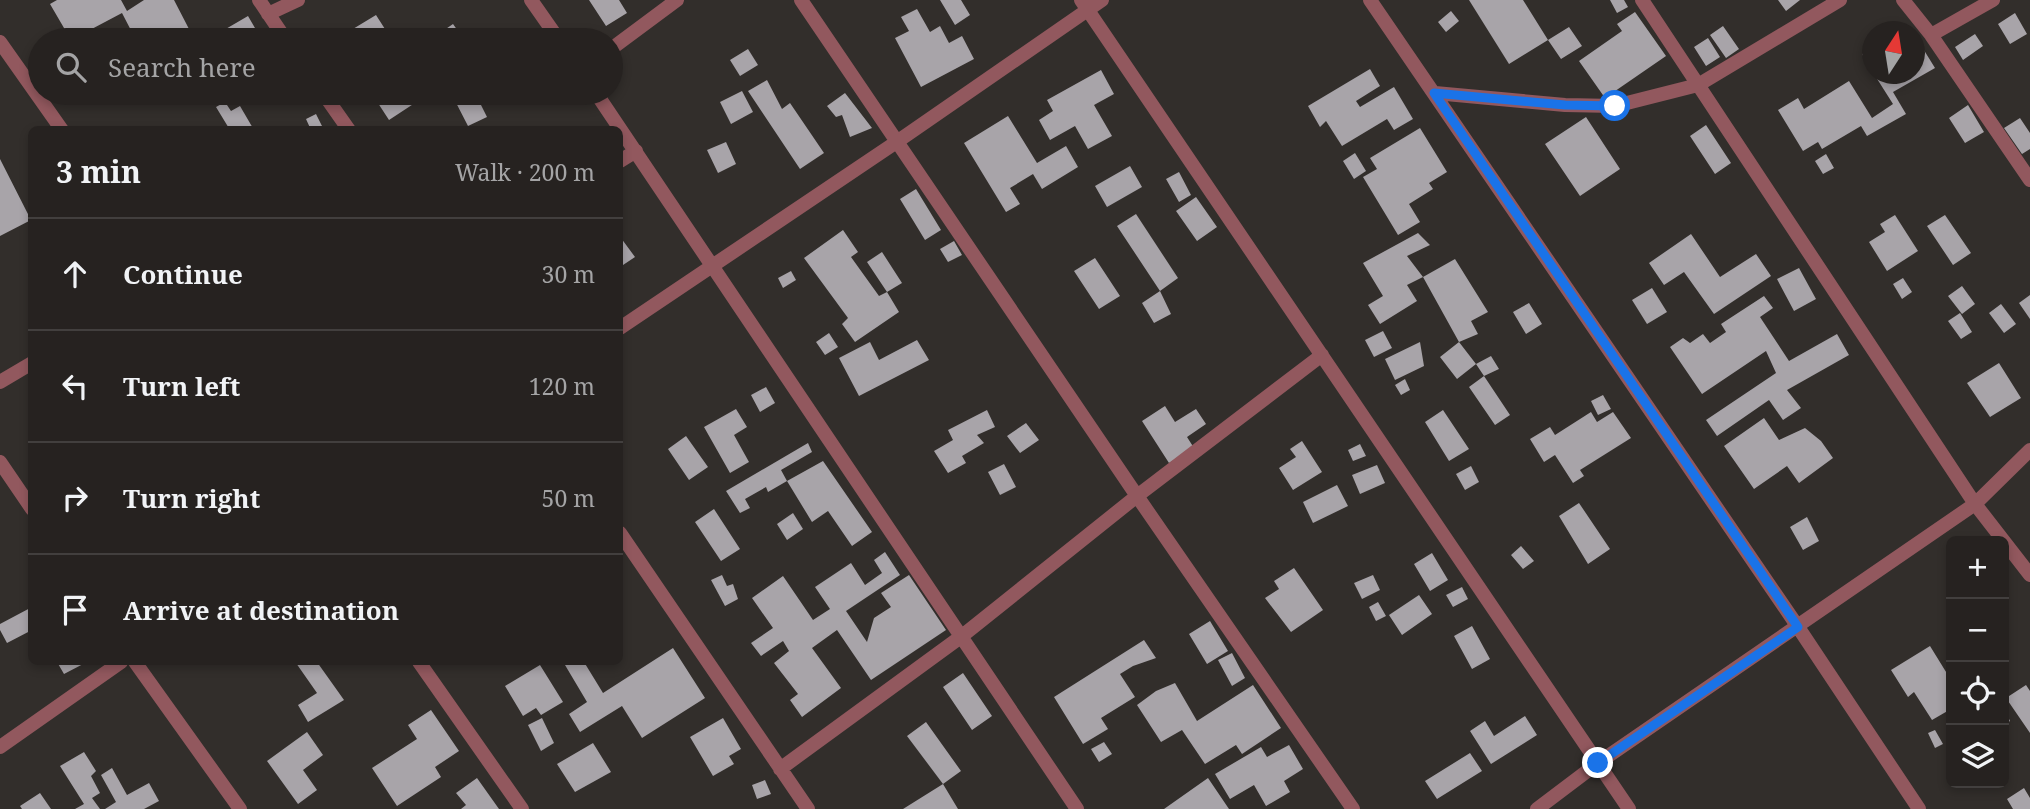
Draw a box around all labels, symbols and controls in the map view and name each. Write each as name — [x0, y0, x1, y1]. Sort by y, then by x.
north arrow — [1862, 21, 1925, 84]
search box — [28, 28, 623, 105]
icon: search — [52, 48, 90, 86]
text: Search here — [108, 49, 256, 85]
route start — [1599, 90, 1630, 121]
text: 3 min — [56, 151, 141, 192]
text: Walk · 200 m — [455, 156, 595, 188]
icon: ahead — [56, 255, 94, 293]
text: Continue — [123, 256, 243, 292]
text: 30 m — [542, 258, 595, 290]
icon: left — [56, 367, 94, 405]
text: Turn left — [123, 368, 240, 404]
text: 120 m — [529, 370, 595, 402]
icon: right — [56, 479, 94, 517]
text: Turn right — [123, 480, 260, 516]
text: 50 m — [542, 482, 595, 514]
map controls — [1946, 536, 2009, 788]
button: + — [1946, 536, 2009, 599]
icon: arrive — [56, 591, 94, 629]
text: Arrive at destination — [123, 592, 399, 628]
button: − — [1946, 599, 2009, 662]
button: locate — [1946, 662, 2009, 725]
button: layers — [1946, 725, 2009, 788]
route end — [1582, 747, 1613, 778]

